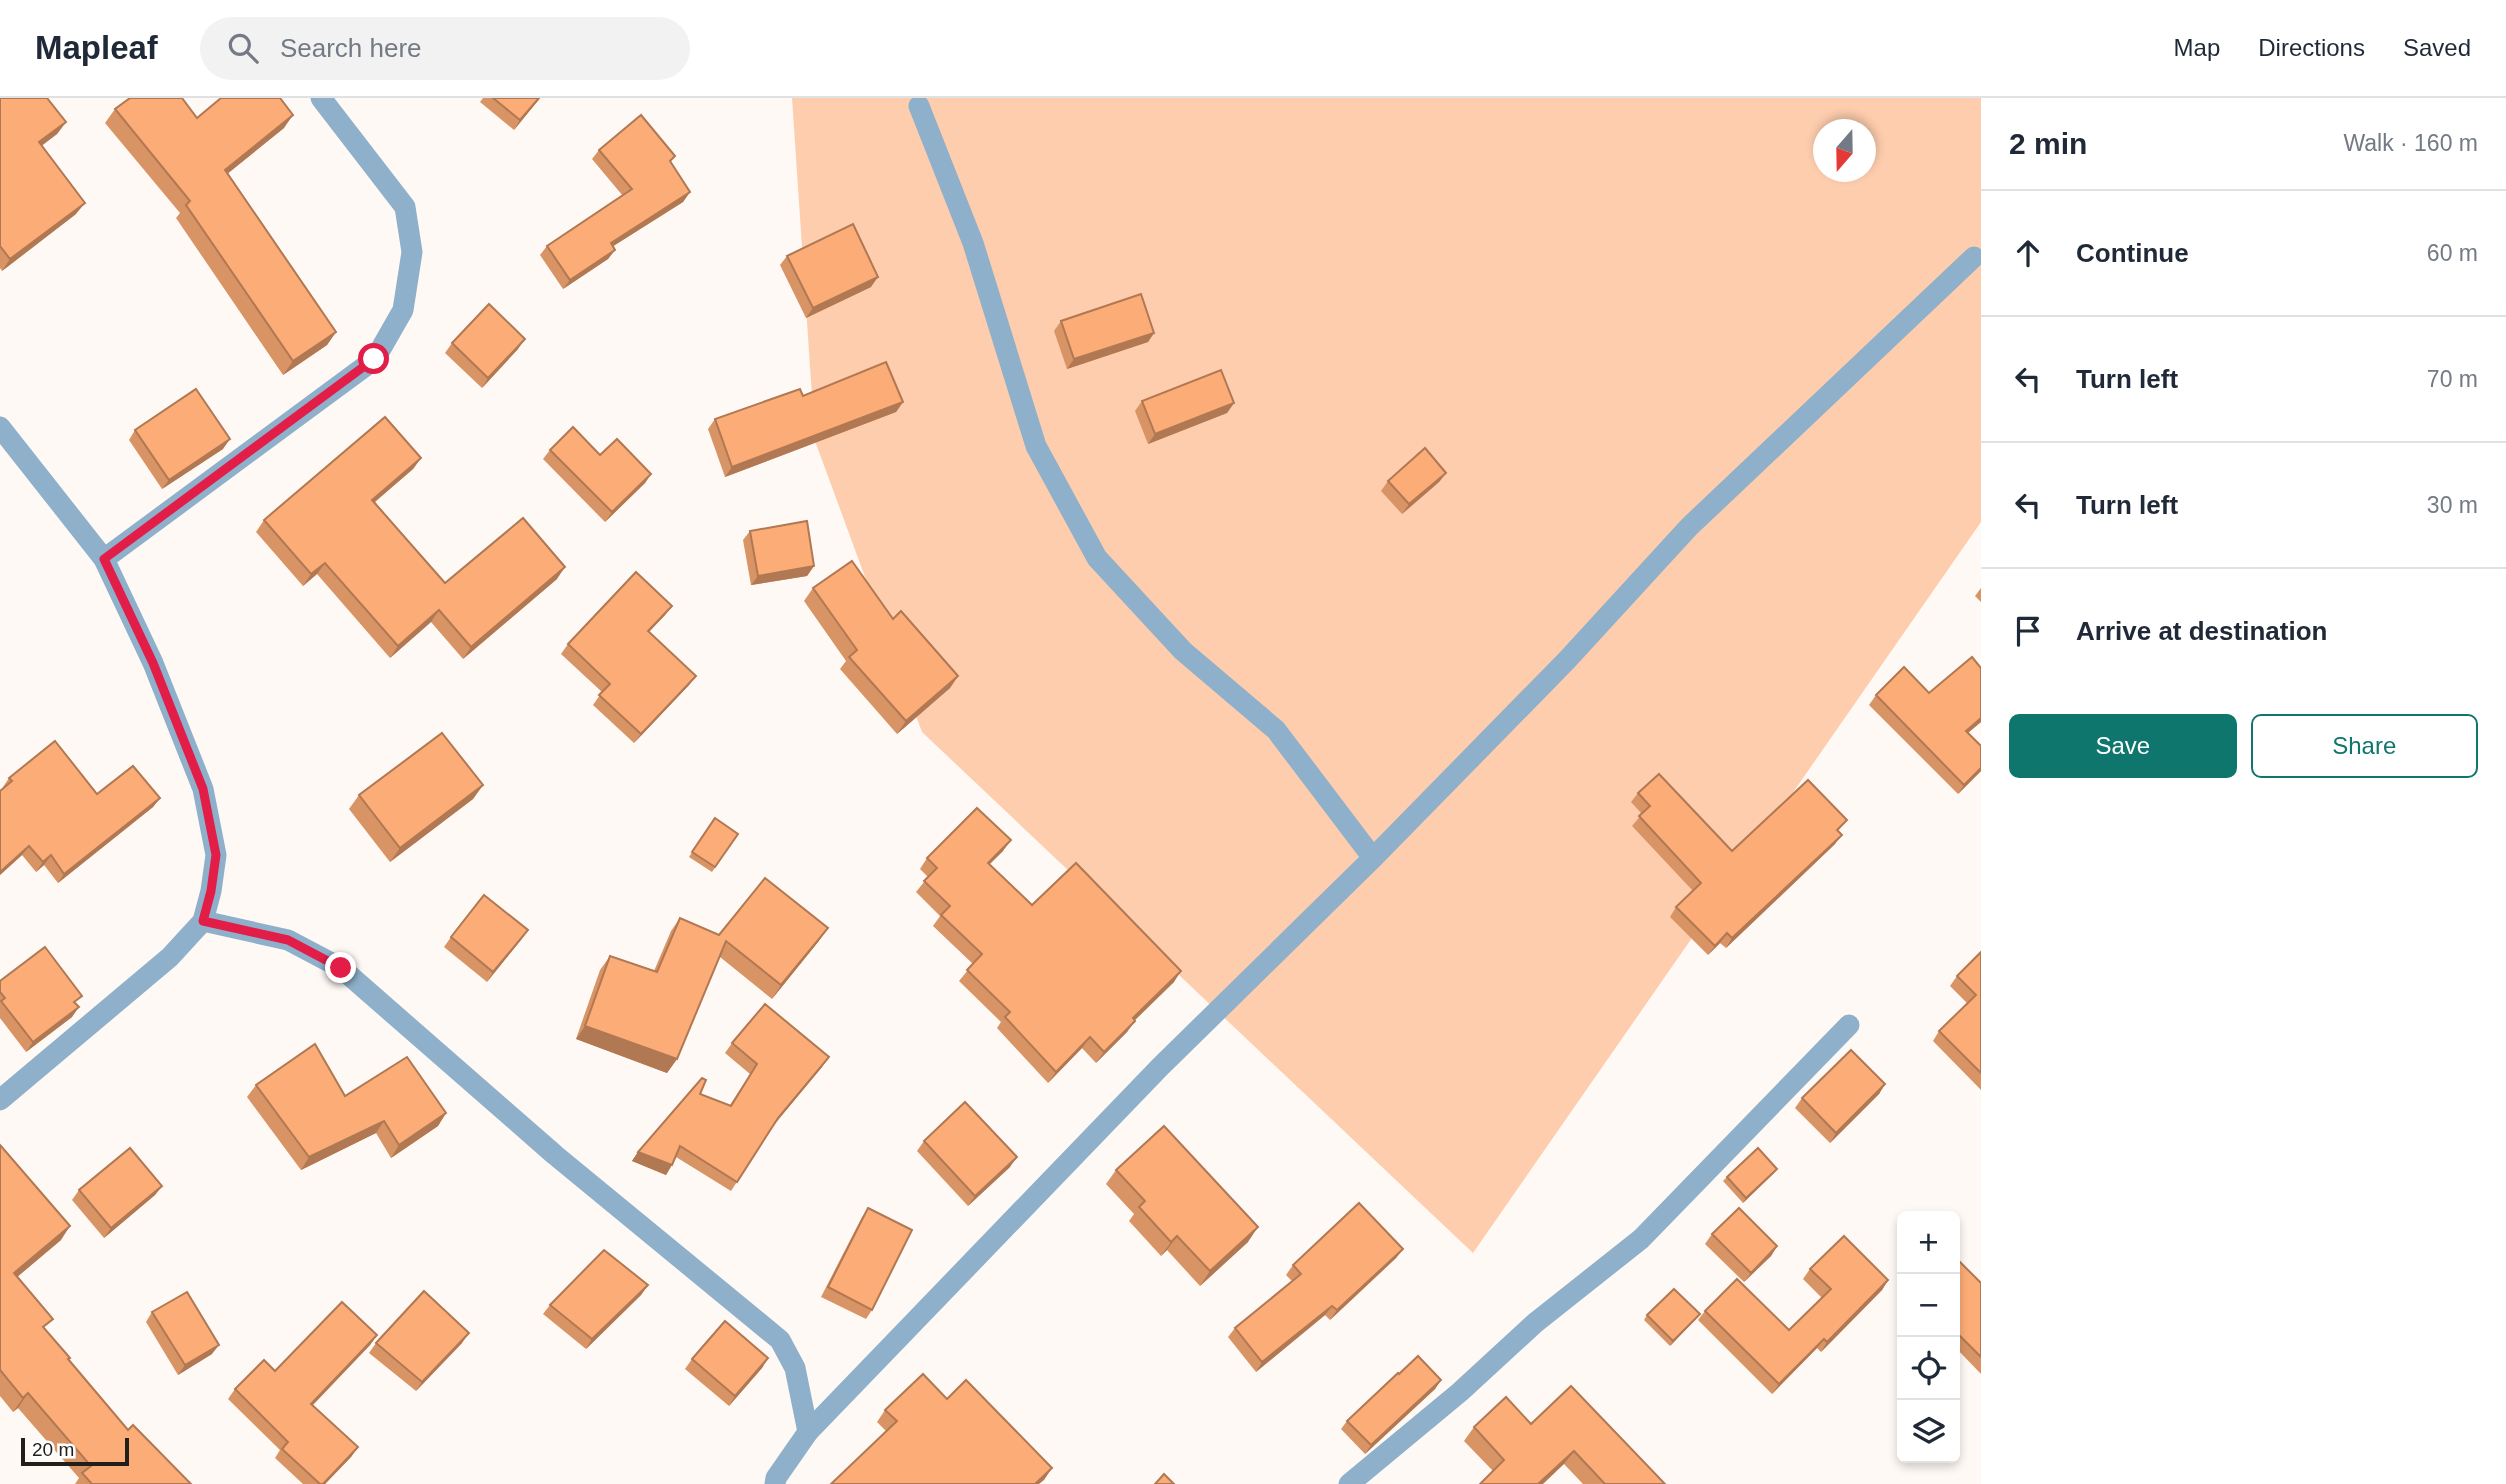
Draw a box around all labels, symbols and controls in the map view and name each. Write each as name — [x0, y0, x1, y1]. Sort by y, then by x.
search box — [200, 17, 690, 80]
text: Mapleaf — [35, 29, 158, 66]
icon: search — [224, 29, 262, 67]
text: Search here — [280, 33, 422, 63]
text: Map — [2174, 34, 2220, 61]
text: Directions — [2258, 34, 2365, 61]
text: Saved — [2403, 34, 2471, 61]
north arrow — [1813, 119, 1876, 182]
text: 2 min — [2009, 127, 2087, 160]
text: Walk · 160 m — [2343, 130, 2478, 156]
icon: ahead — [2009, 234, 2047, 272]
text: Continue — [2076, 238, 2189, 268]
text: 60 m — [2427, 240, 2478, 266]
route start — [358, 343, 389, 374]
icon: left — [2009, 360, 2047, 398]
text: Turn left — [2076, 364, 2178, 394]
text: 70 m — [2427, 366, 2478, 392]
icon: left — [2009, 486, 2047, 524]
text: Turn left — [2076, 490, 2178, 520]
text: 30 m — [2427, 492, 2478, 518]
icon: arrive — [2009, 612, 2047, 650]
text: Arrive at destination — [2076, 616, 2327, 646]
button: Save — [2009, 714, 2237, 778]
button: Share — [2251, 714, 2478, 778]
route end — [325, 952, 356, 983]
map controls — [1897, 1211, 1960, 1463]
button: + — [1897, 1211, 1960, 1274]
button: − — [1897, 1274, 1960, 1337]
button: locate — [1897, 1337, 1960, 1400]
button: layers — [1897, 1400, 1960, 1463]
scale bar — [21, 1435, 130, 1467]
text: 20 m — [32, 1439, 74, 1460]

